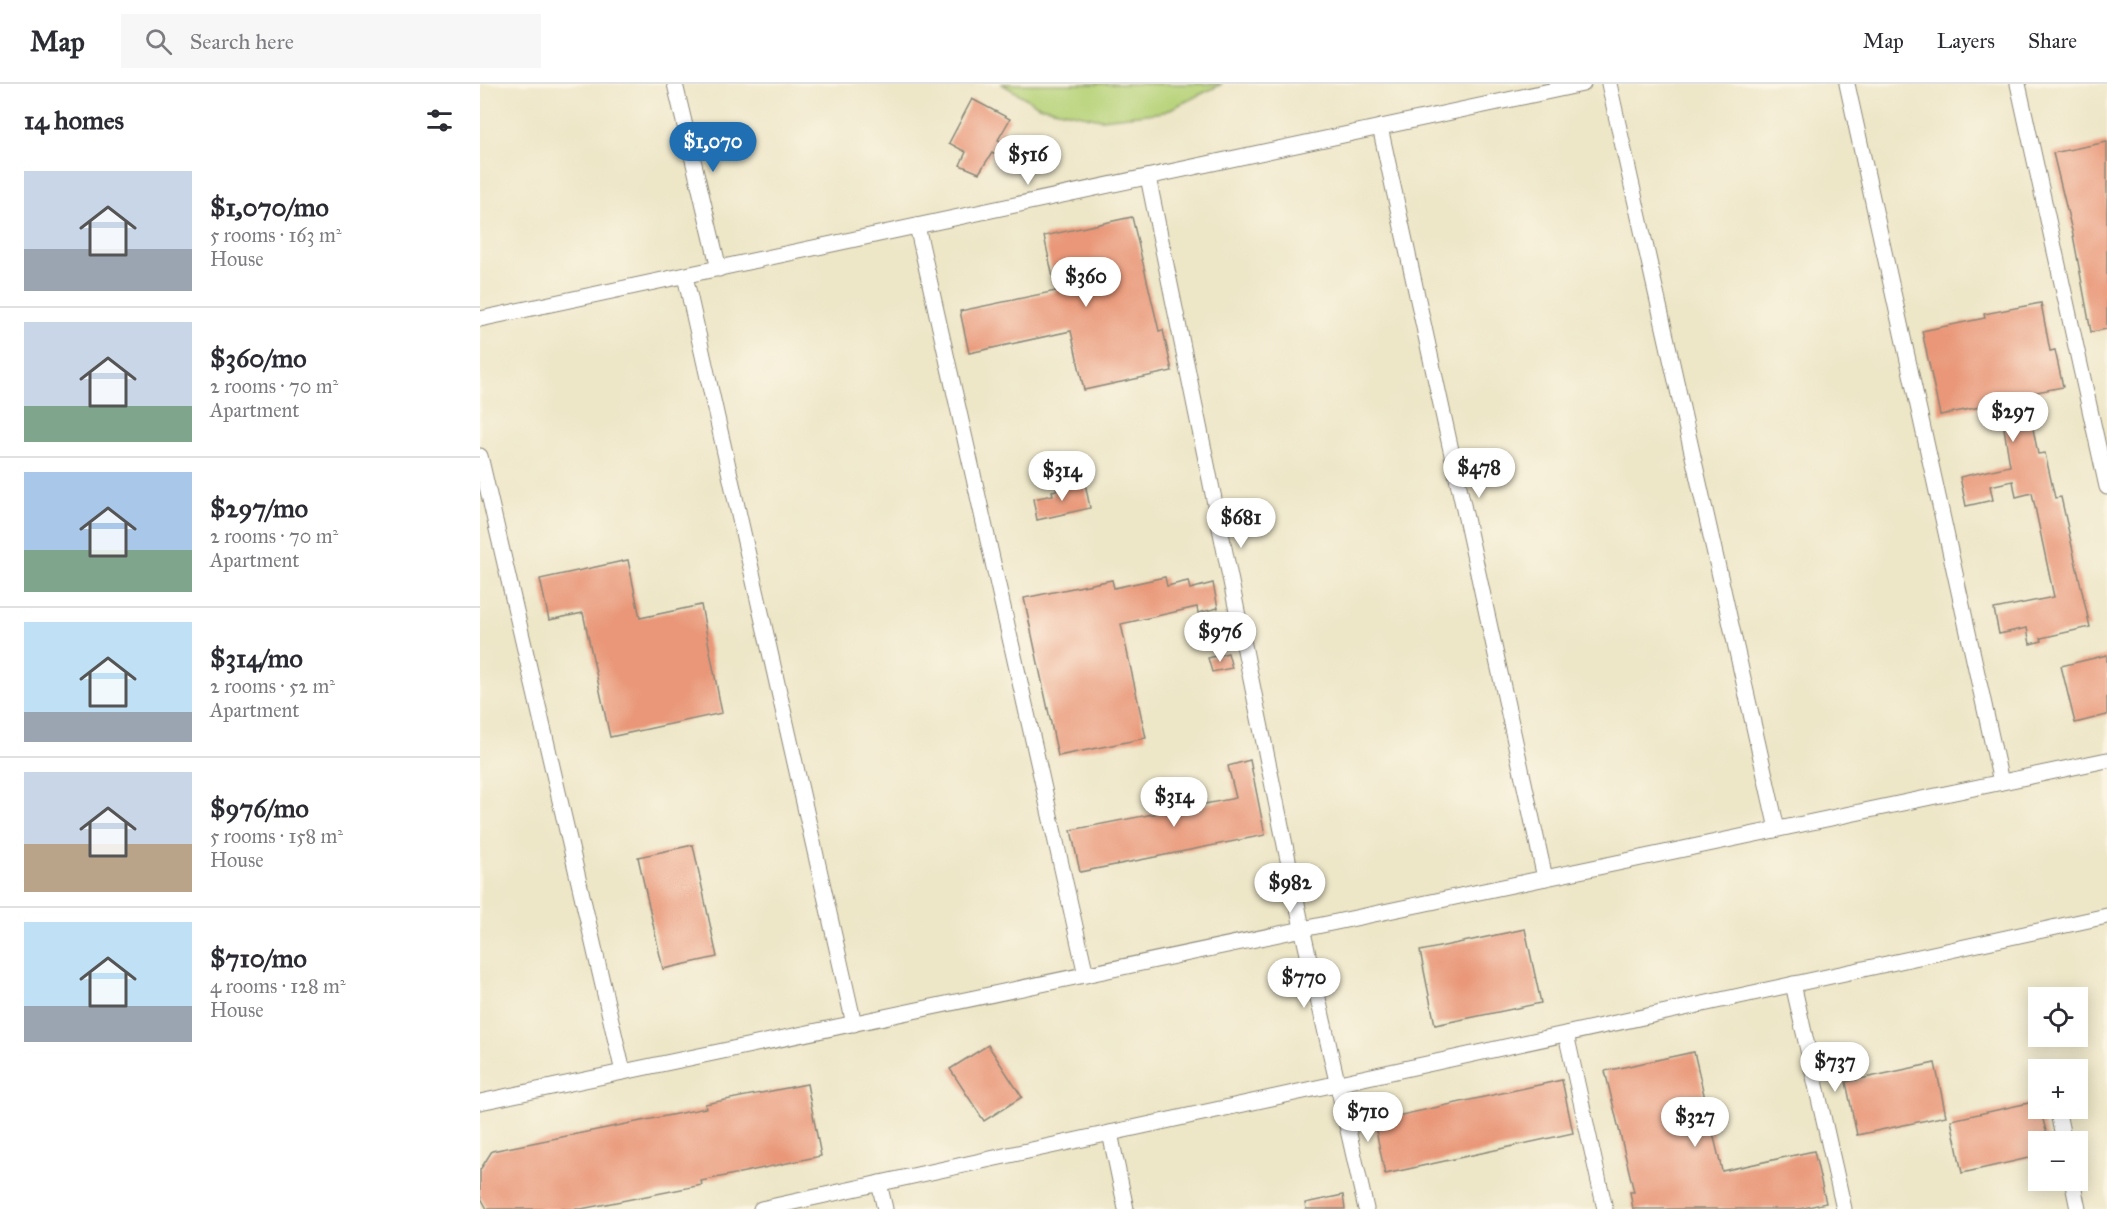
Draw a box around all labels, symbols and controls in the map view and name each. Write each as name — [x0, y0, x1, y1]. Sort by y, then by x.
search box — [121, 14, 541, 68]
text: Map — [30, 24, 85, 59]
icon: search — [142, 25, 175, 58]
text: Search here — [190, 28, 294, 55]
text: Map — [1863, 28, 1904, 54]
text: Layers — [1937, 28, 1995, 54]
text: Share — [2028, 28, 2077, 54]
text: 14 homes — [24, 104, 124, 136]
icon: filters — [423, 104, 456, 137]
pin: $1,070 — [664, 122, 762, 173]
text: $1,070 — [683, 129, 743, 153]
pin: $516 — [992, 135, 1064, 186]
text: $516 — [1008, 142, 1048, 166]
text: $1,070/mo — [210, 191, 329, 223]
icon: home — [72, 195, 144, 267]
text: 5 rooms · 163 m² — [210, 223, 342, 247]
text: House — [210, 247, 264, 271]
pin: $360 — [1050, 257, 1122, 308]
text: $360 — [1065, 264, 1107, 288]
text: $360/mo — [210, 342, 307, 374]
icon: home — [72, 346, 144, 418]
text: 2 rooms · 70 m² — [210, 374, 338, 398]
pin: $297 — [1977, 392, 2049, 443]
text: Apartment — [210, 398, 299, 422]
text: $297 — [1991, 399, 2035, 423]
pin: $478 — [1443, 448, 1515, 499]
pin: $314 — [1026, 451, 1098, 502]
text: $478 — [1457, 455, 1501, 479]
text: $314 — [1042, 458, 1082, 482]
text: $297/mo — [210, 492, 308, 524]
icon: home — [72, 496, 144, 568]
pin: $681 — [1205, 498, 1277, 549]
text: $681 — [1221, 505, 1261, 529]
text: 2 rooms · 70 m² — [210, 524, 338, 548]
text: Apartment — [210, 548, 299, 572]
pin: $976 — [1184, 612, 1256, 663]
text: $976 — [1198, 619, 1242, 643]
text: $314/mo — [210, 642, 303, 674]
icon: home — [72, 646, 144, 718]
text: 2 rooms · 52 m² — [210, 674, 335, 698]
text: Apartment — [210, 698, 299, 722]
pin: $314 — [1138, 777, 1210, 828]
text: $314 — [1154, 784, 1194, 808]
text: $976/mo — [210, 792, 309, 824]
icon: home — [72, 796, 144, 868]
text: 5 rooms · 158 m² — [210, 824, 343, 848]
text: House — [210, 848, 264, 872]
pin: $982 — [1254, 863, 1326, 914]
text: $982 — [1268, 870, 1312, 894]
text: $710/mo — [210, 942, 307, 974]
icon: home — [72, 946, 144, 1018]
pin: $770 — [1268, 958, 1340, 1009]
text: $770 — [1282, 965, 1327, 989]
text: 4 rooms · 128 m² — [210, 974, 346, 998]
map controls — [2028, 987, 2088, 1191]
button: locate — [2028, 987, 2088, 1047]
text: House — [210, 998, 264, 1022]
pin: $737 — [1799, 1042, 1871, 1093]
text: $737 — [1814, 1049, 1856, 1073]
button: + — [2028, 1059, 2088, 1119]
pin: $710 — [1332, 1092, 1404, 1143]
pin: $327 — [1659, 1097, 1731, 1148]
text: $710 — [1347, 1099, 1389, 1123]
text: $327 — [1675, 1104, 1715, 1128]
button: − — [2028, 1131, 2088, 1191]

